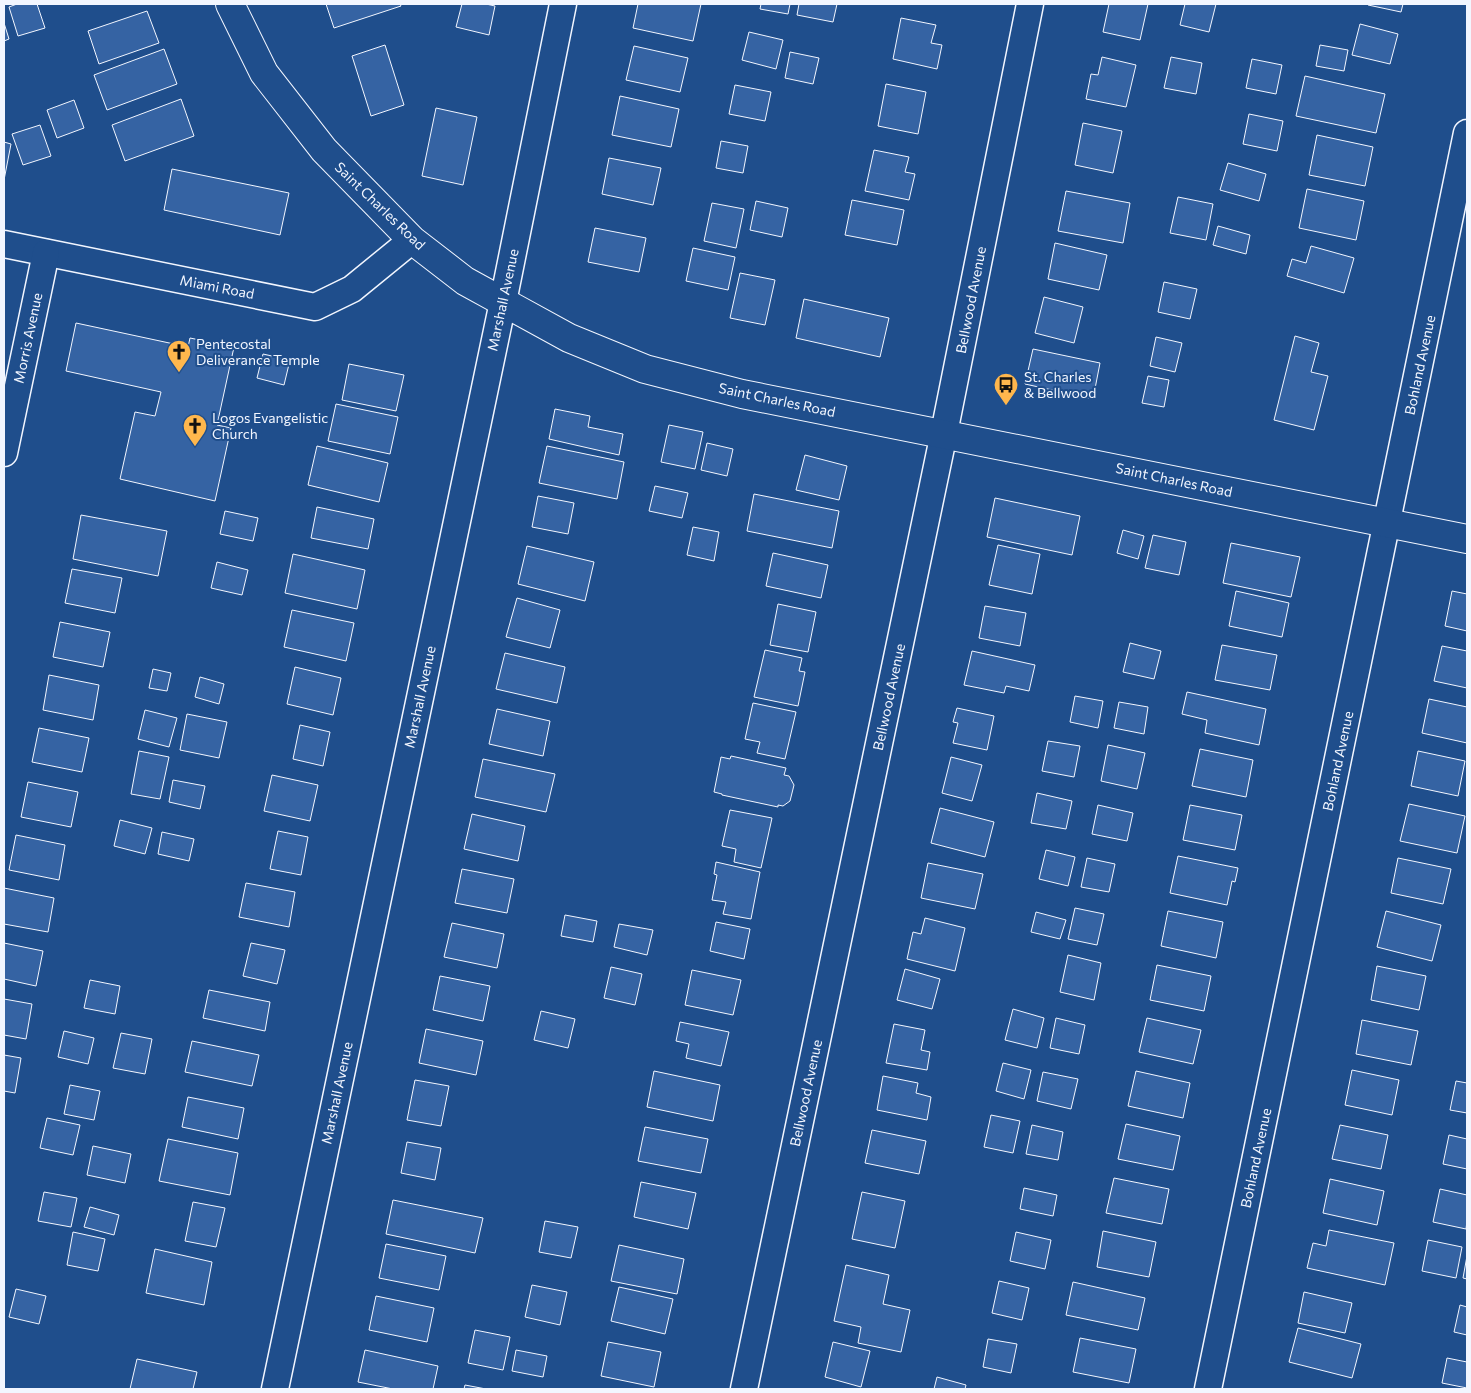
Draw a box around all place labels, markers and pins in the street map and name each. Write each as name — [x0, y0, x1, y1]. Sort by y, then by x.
place label: Pentecostal Deliverance Temple — [196, 335, 320, 368]
church icon: Pentecostal Deliverance Temple — [166, 339, 192, 373]
place label: St. Charles & Bellwood — [1024, 368, 1096, 401]
bus stop icon: St. Charles & Bellwood — [993, 372, 1019, 406]
place label: Logos Evangelistic Church — [212, 409, 328, 442]
church icon: Logos Evangelistic Church — [182, 413, 208, 447]

